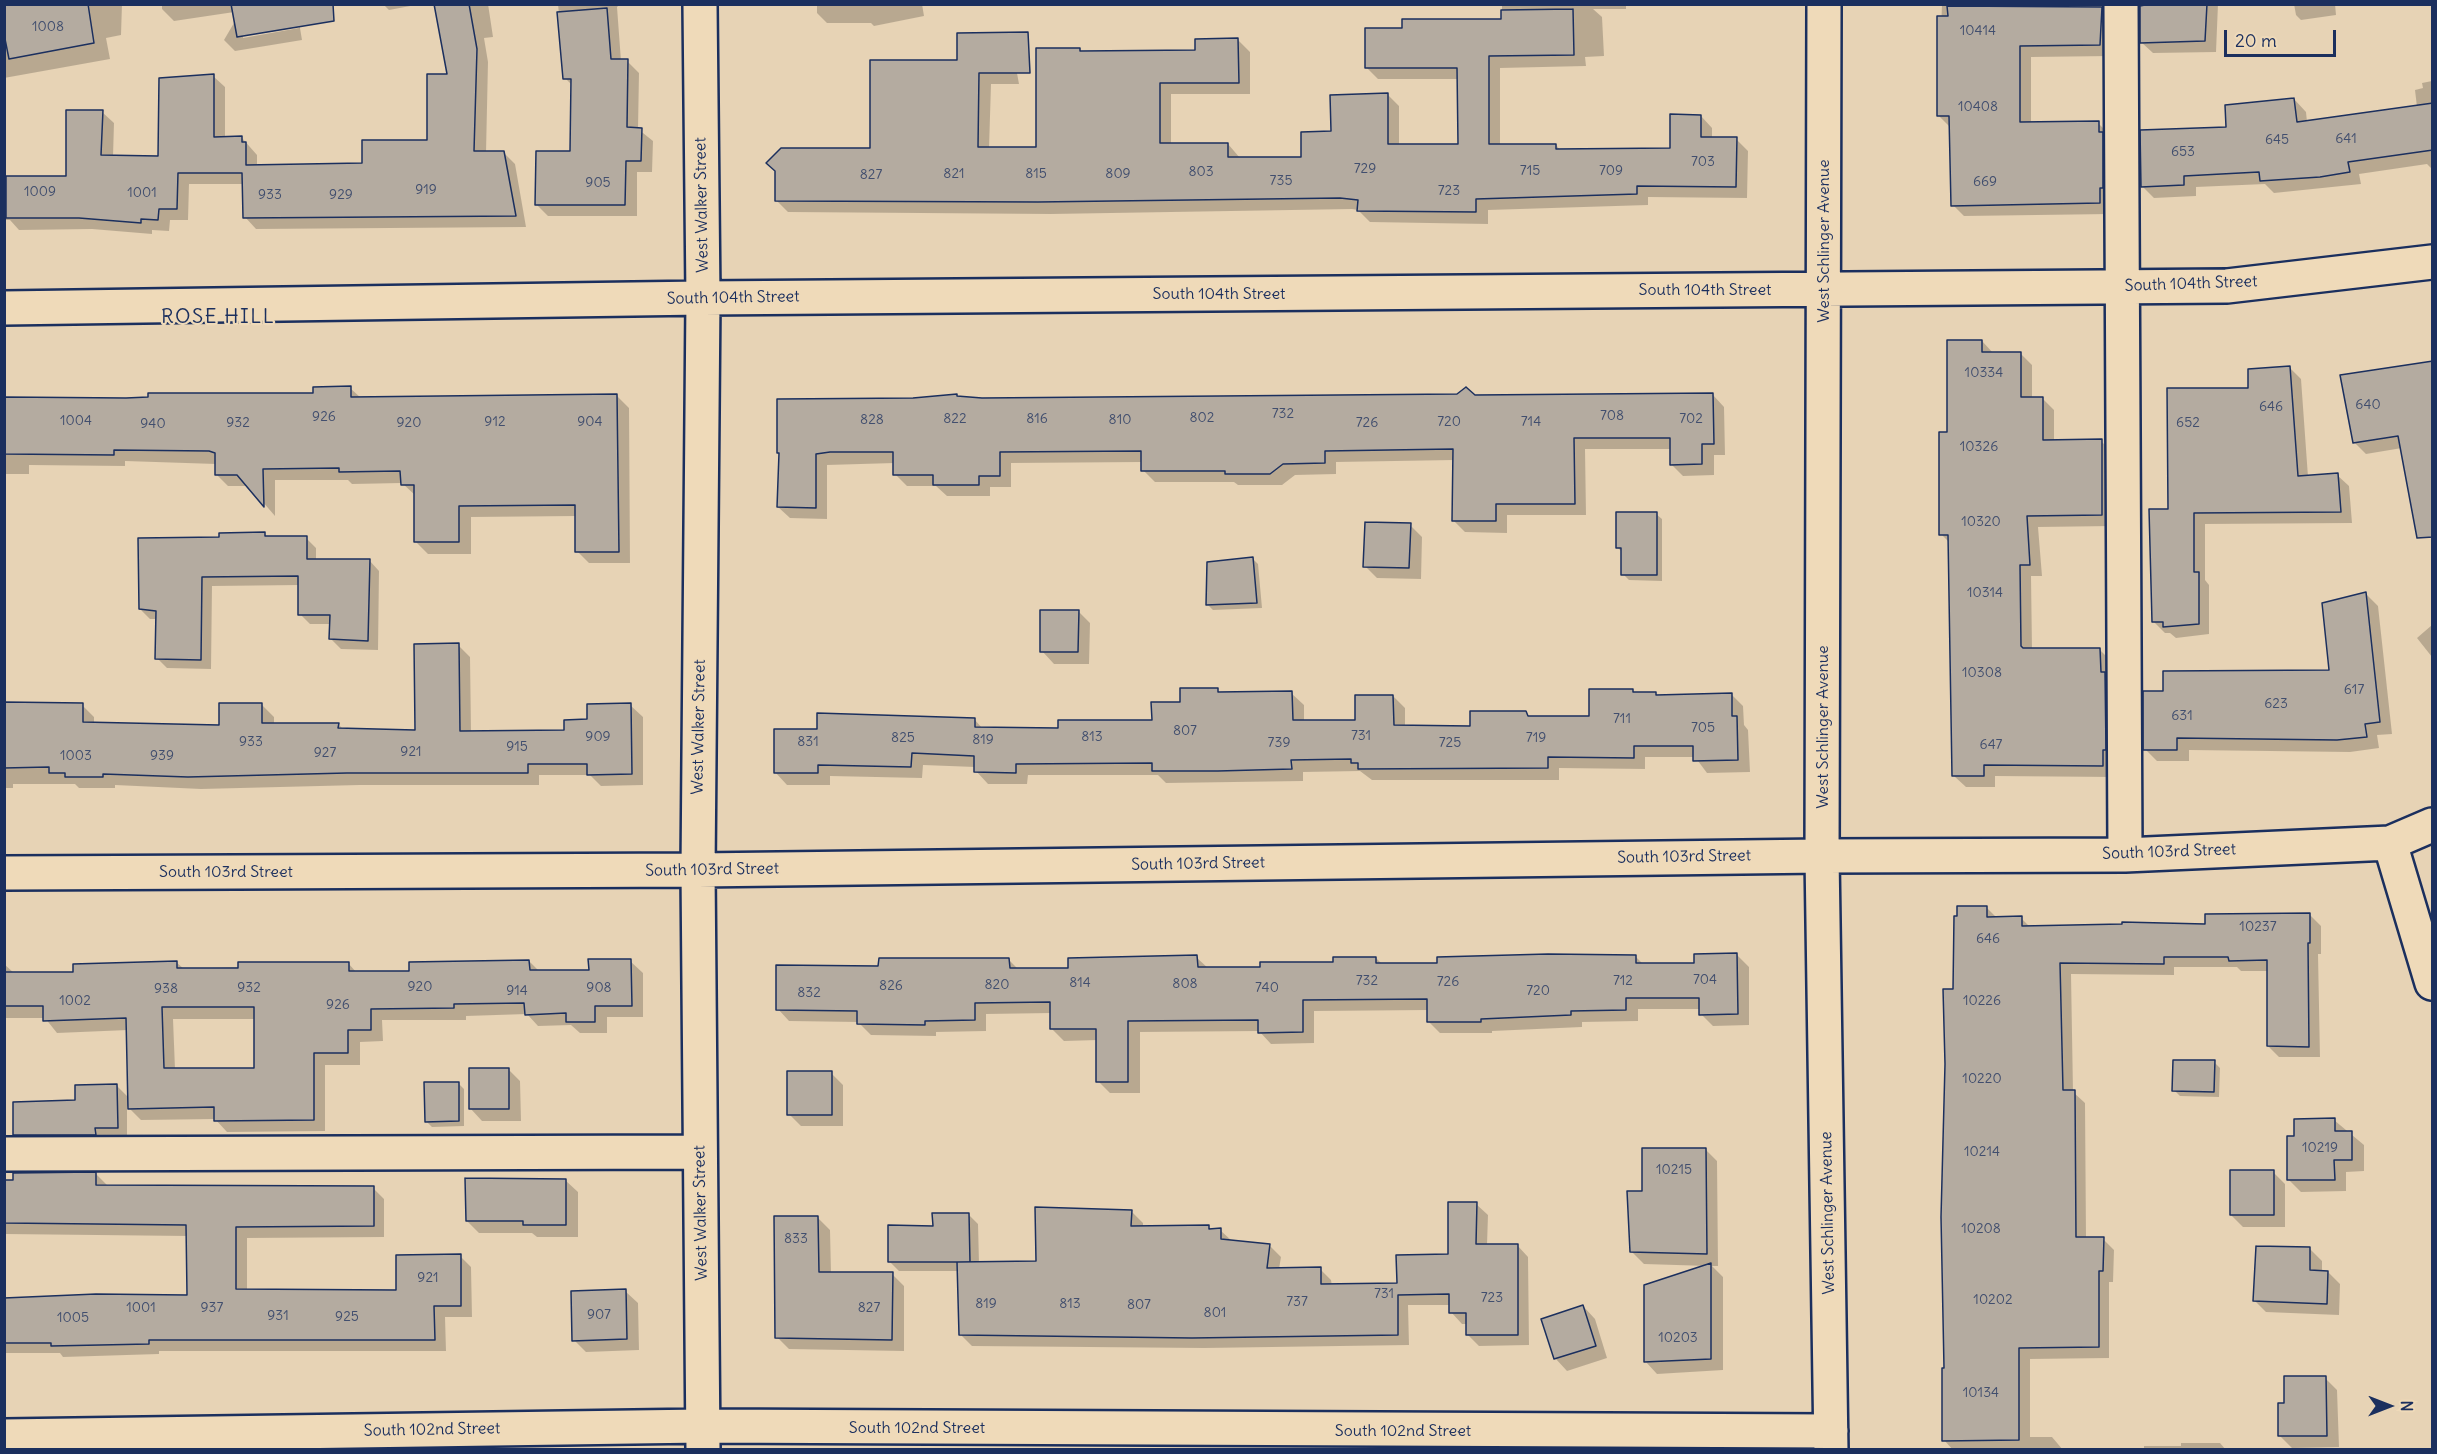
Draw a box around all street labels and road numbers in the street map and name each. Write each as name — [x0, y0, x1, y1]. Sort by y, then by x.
street label: West Walker Street — [691, 137, 713, 273]
street label: West Schlinger Avenue — [1814, 159, 1834, 323]
street label: South 104th Street — [2124, 272, 2258, 296]
street label: South 104th Street — [1639, 280, 1771, 300]
street label: South 104th Street — [1153, 284, 1285, 304]
street label: South 104th Street — [666, 287, 800, 309]
street label: West Schlinger Avenue — [1813, 645, 1833, 809]
street label: West Walker Street — [688, 659, 710, 795]
street label: South 103rd Street — [2102, 840, 2236, 864]
street label: South 103rd Street — [1617, 846, 1751, 868]
street label: South 103rd Street — [1131, 853, 1265, 875]
street label: South 103rd Street — [645, 859, 779, 881]
street label: South 103rd Street — [159, 862, 293, 882]
street label: West Schlinger Avenue — [1817, 1131, 1839, 1295]
street label: West Walker Street — [690, 1145, 712, 1281]
street label: South 102nd Street — [849, 1418, 985, 1438]
street label: South 102nd Street — [364, 1419, 500, 1441]
street label: South 102nd Street — [1335, 1421, 1471, 1441]

